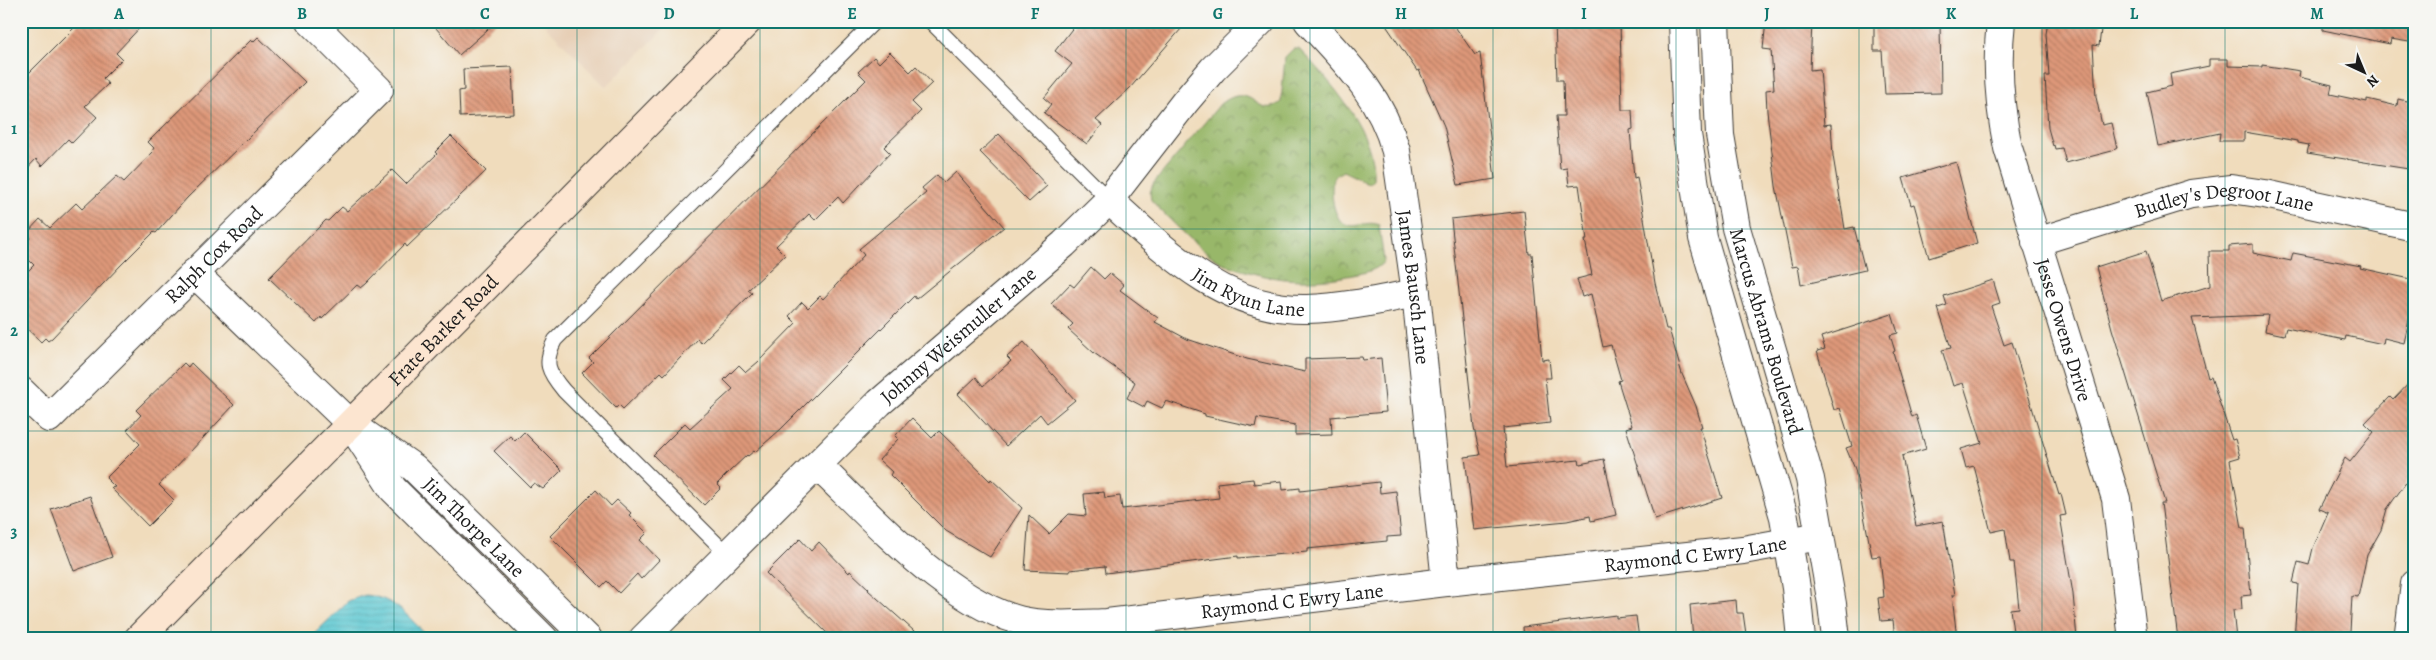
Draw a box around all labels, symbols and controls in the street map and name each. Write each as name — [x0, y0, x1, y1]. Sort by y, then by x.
text: A — [113, 3, 125, 25]
text: B — [297, 3, 307, 25]
text: C — [480, 3, 490, 25]
text: D — [663, 3, 675, 25]
text: E — [847, 3, 857, 25]
text: F — [1031, 3, 1040, 25]
text: G — [1213, 3, 1223, 25]
text: H — [1395, 3, 1407, 25]
text: I — [1581, 3, 1587, 25]
text: J — [1764, 3, 1770, 25]
text: K — [1946, 3, 1957, 25]
text: L — [2130, 3, 2139, 25]
text: M — [2310, 3, 2324, 25]
north arrow — [2338, 48, 2388, 98]
text: N — [2362, 71, 2383, 91]
text: 1 — [11, 118, 17, 140]
street label: Budley's Degroot Lane — [2131, 176, 2316, 225]
street label: Ralph Cox Road — [159, 200, 269, 309]
street label: James Bausch Lane — [1390, 208, 1436, 366]
street label: Marcus Abrams Boulevard — [1723, 225, 1809, 438]
street label: Jesse Owens Drive — [2029, 255, 2098, 405]
street label: Johnny Weismuller Lane — [875, 261, 1042, 410]
street label: Jim Ryun Lane — [1187, 261, 1305, 323]
street label: Frate Barker Road — [382, 269, 505, 392]
text: 2 — [10, 320, 18, 342]
street label: Jim Thorpe Lane — [417, 471, 531, 584]
text: 3 — [11, 521, 18, 543]
street label: Raymond C Ewry Lane — [1603, 529, 1789, 579]
street label: Raymond C Ewry Lane — [1199, 577, 1385, 626]

